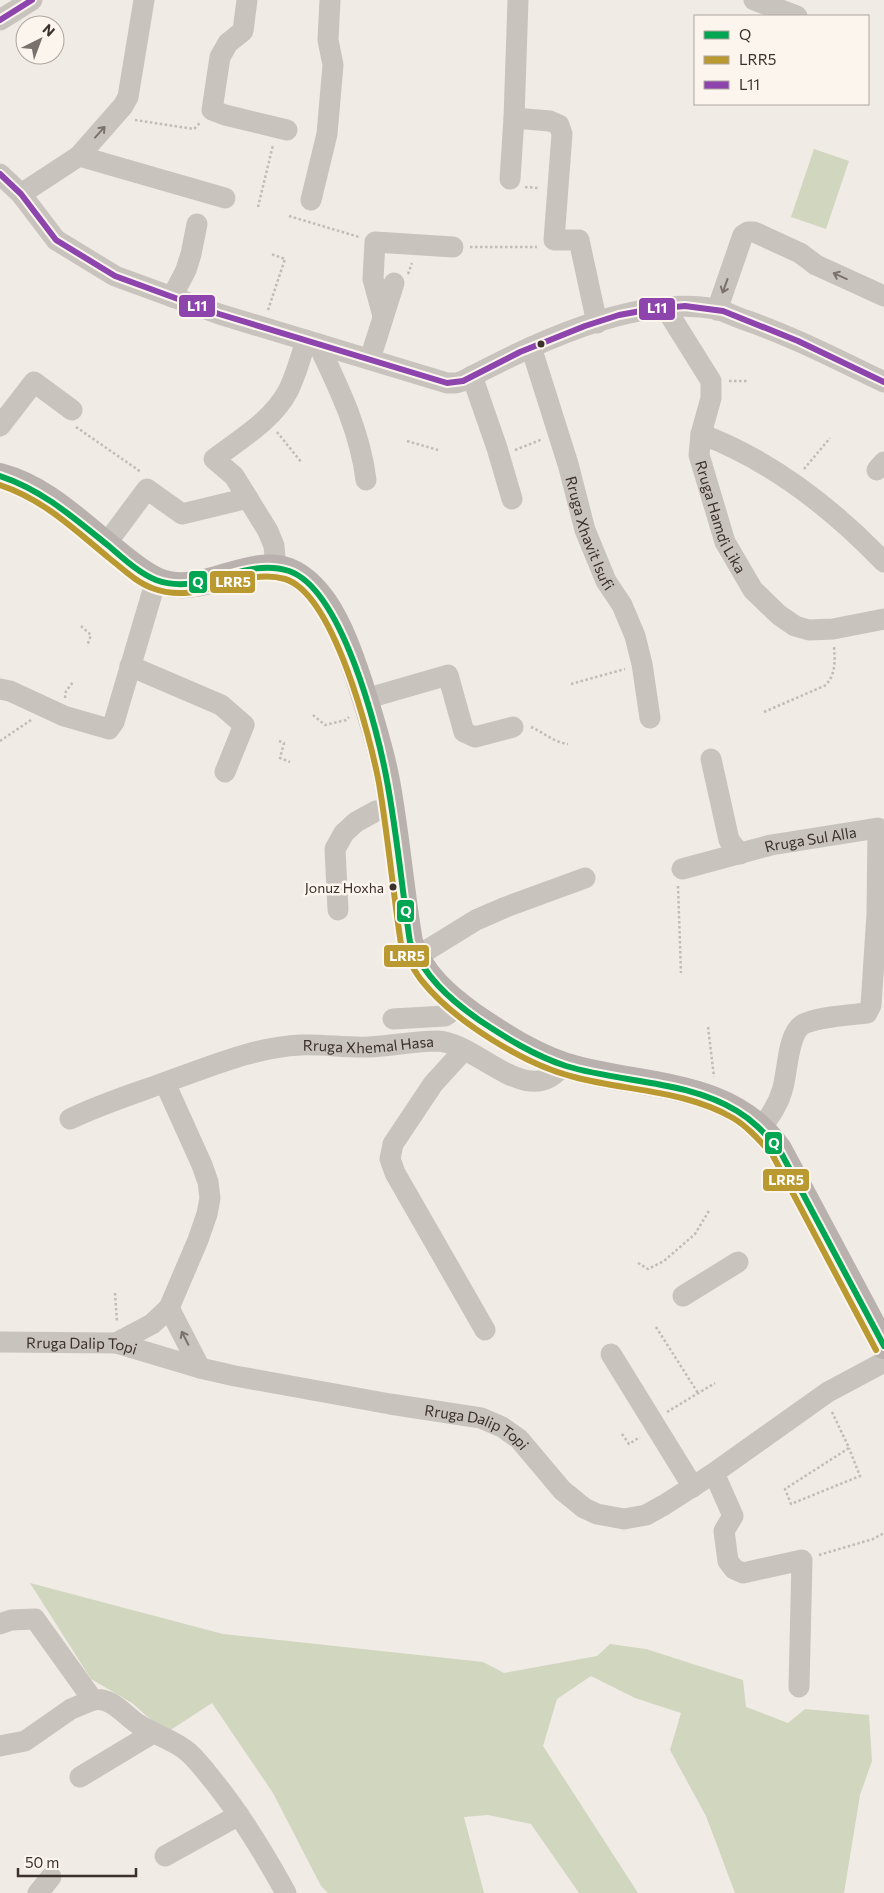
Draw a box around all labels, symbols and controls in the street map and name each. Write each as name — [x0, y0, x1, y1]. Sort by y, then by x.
north arrow — [15, 15, 65, 65]
legend — [694, 15, 869, 105]
text: N — [39, 20, 59, 40]
text: Q — [739, 25, 751, 43]
text: LRR5 — [739, 50, 776, 68]
text: L11 — [739, 75, 760, 93]
one-way arrow — [94, 126, 106, 139]
one-way arrow — [832, 270, 847, 280]
one-way arrow — [720, 278, 729, 293]
line badge: L11 — [178, 294, 216, 318]
text: L11 — [187, 297, 207, 314]
line badge: L11 — [638, 297, 676, 321]
text: L11 — [647, 299, 667, 316]
unlabelled marker — [536, 339, 546, 349]
street label: Rruga Hamdi Lika — [692, 458, 750, 576]
street label: Rruga Xhavit Isufi — [562, 474, 618, 593]
line badge: Q — [188, 570, 208, 594]
line badge: LRR5 — [209, 570, 256, 594]
text: Q — [192, 573, 204, 590]
text: LRR5 — [215, 573, 251, 590]
street label: Rruga Sul Alla — [762, 823, 858, 855]
place label: Jonuz Hoxha — [305, 879, 384, 896]
marker: Jonuz Hoxha — [388, 882, 398, 892]
line badge: Q — [396, 899, 415, 923]
text: Q — [400, 902, 412, 919]
line badge: LRR5 — [383, 944, 430, 968]
text: LRR5 — [389, 947, 425, 964]
street label: Rruga Xhemal Hasa — [303, 1032, 434, 1056]
line badge: Q — [764, 1131, 783, 1155]
text: Q — [768, 1134, 780, 1151]
line badge: LRR5 — [762, 1168, 810, 1192]
text: LRR5 — [768, 1171, 804, 1188]
one-way arrow — [180, 1331, 190, 1346]
street label: Rruga Dalip Topi — [26, 1333, 140, 1358]
street label: Rruga Dalip Topi — [423, 1400, 533, 1453]
scale bar — [18, 1846, 135, 1878]
text: 50 m — [25, 1853, 59, 1871]

